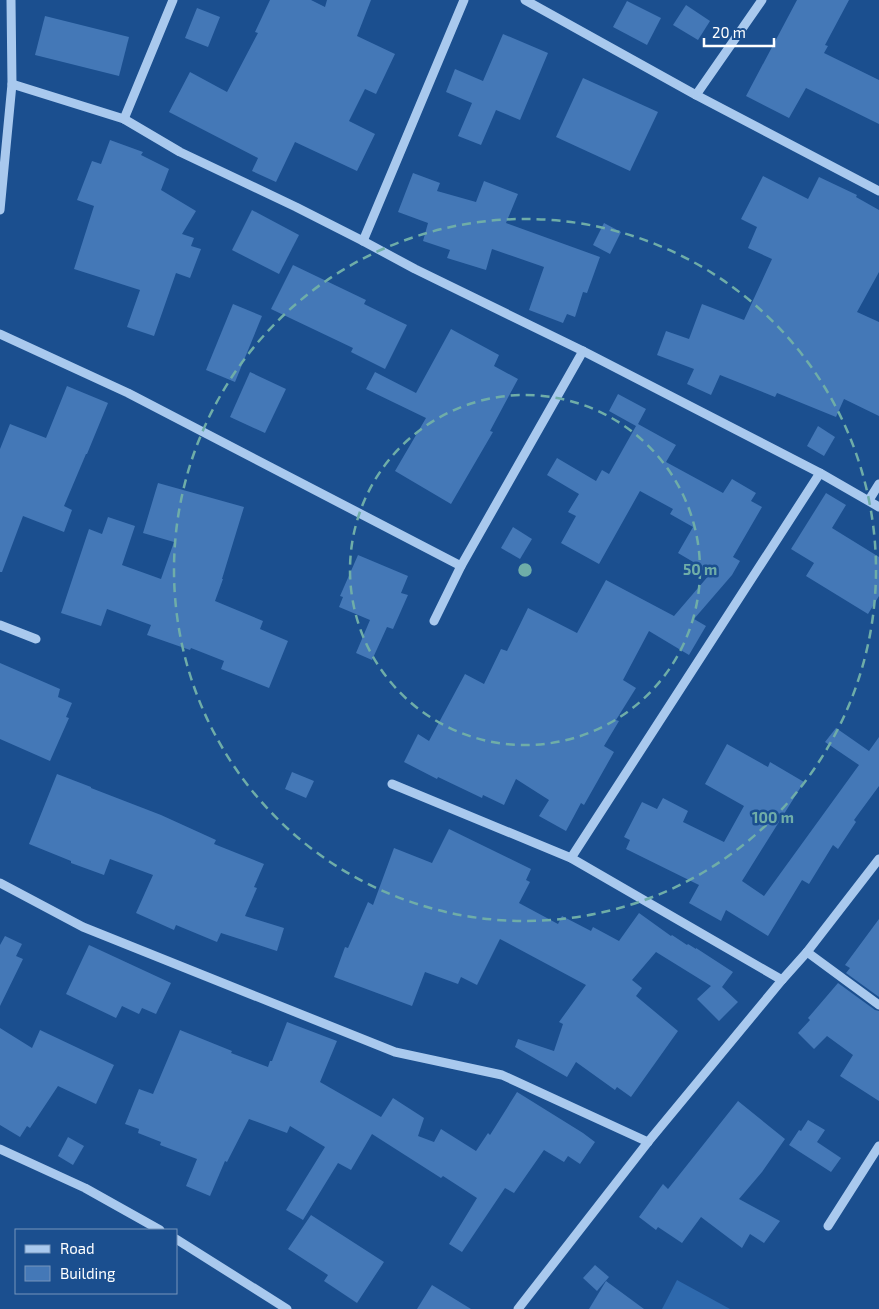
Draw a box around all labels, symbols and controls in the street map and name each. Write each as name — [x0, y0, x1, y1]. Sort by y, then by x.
scale bar — [704, 15, 774, 47]
text: 20 m — [712, 23, 746, 41]
text: 50 m — [683, 560, 717, 578]
centre of rings — [516, 561, 534, 579]
text: 100 m — [752, 808, 794, 826]
legend — [15, 1229, 178, 1294]
text: Road — [60, 1239, 95, 1257]
text: Building — [60, 1264, 116, 1282]

